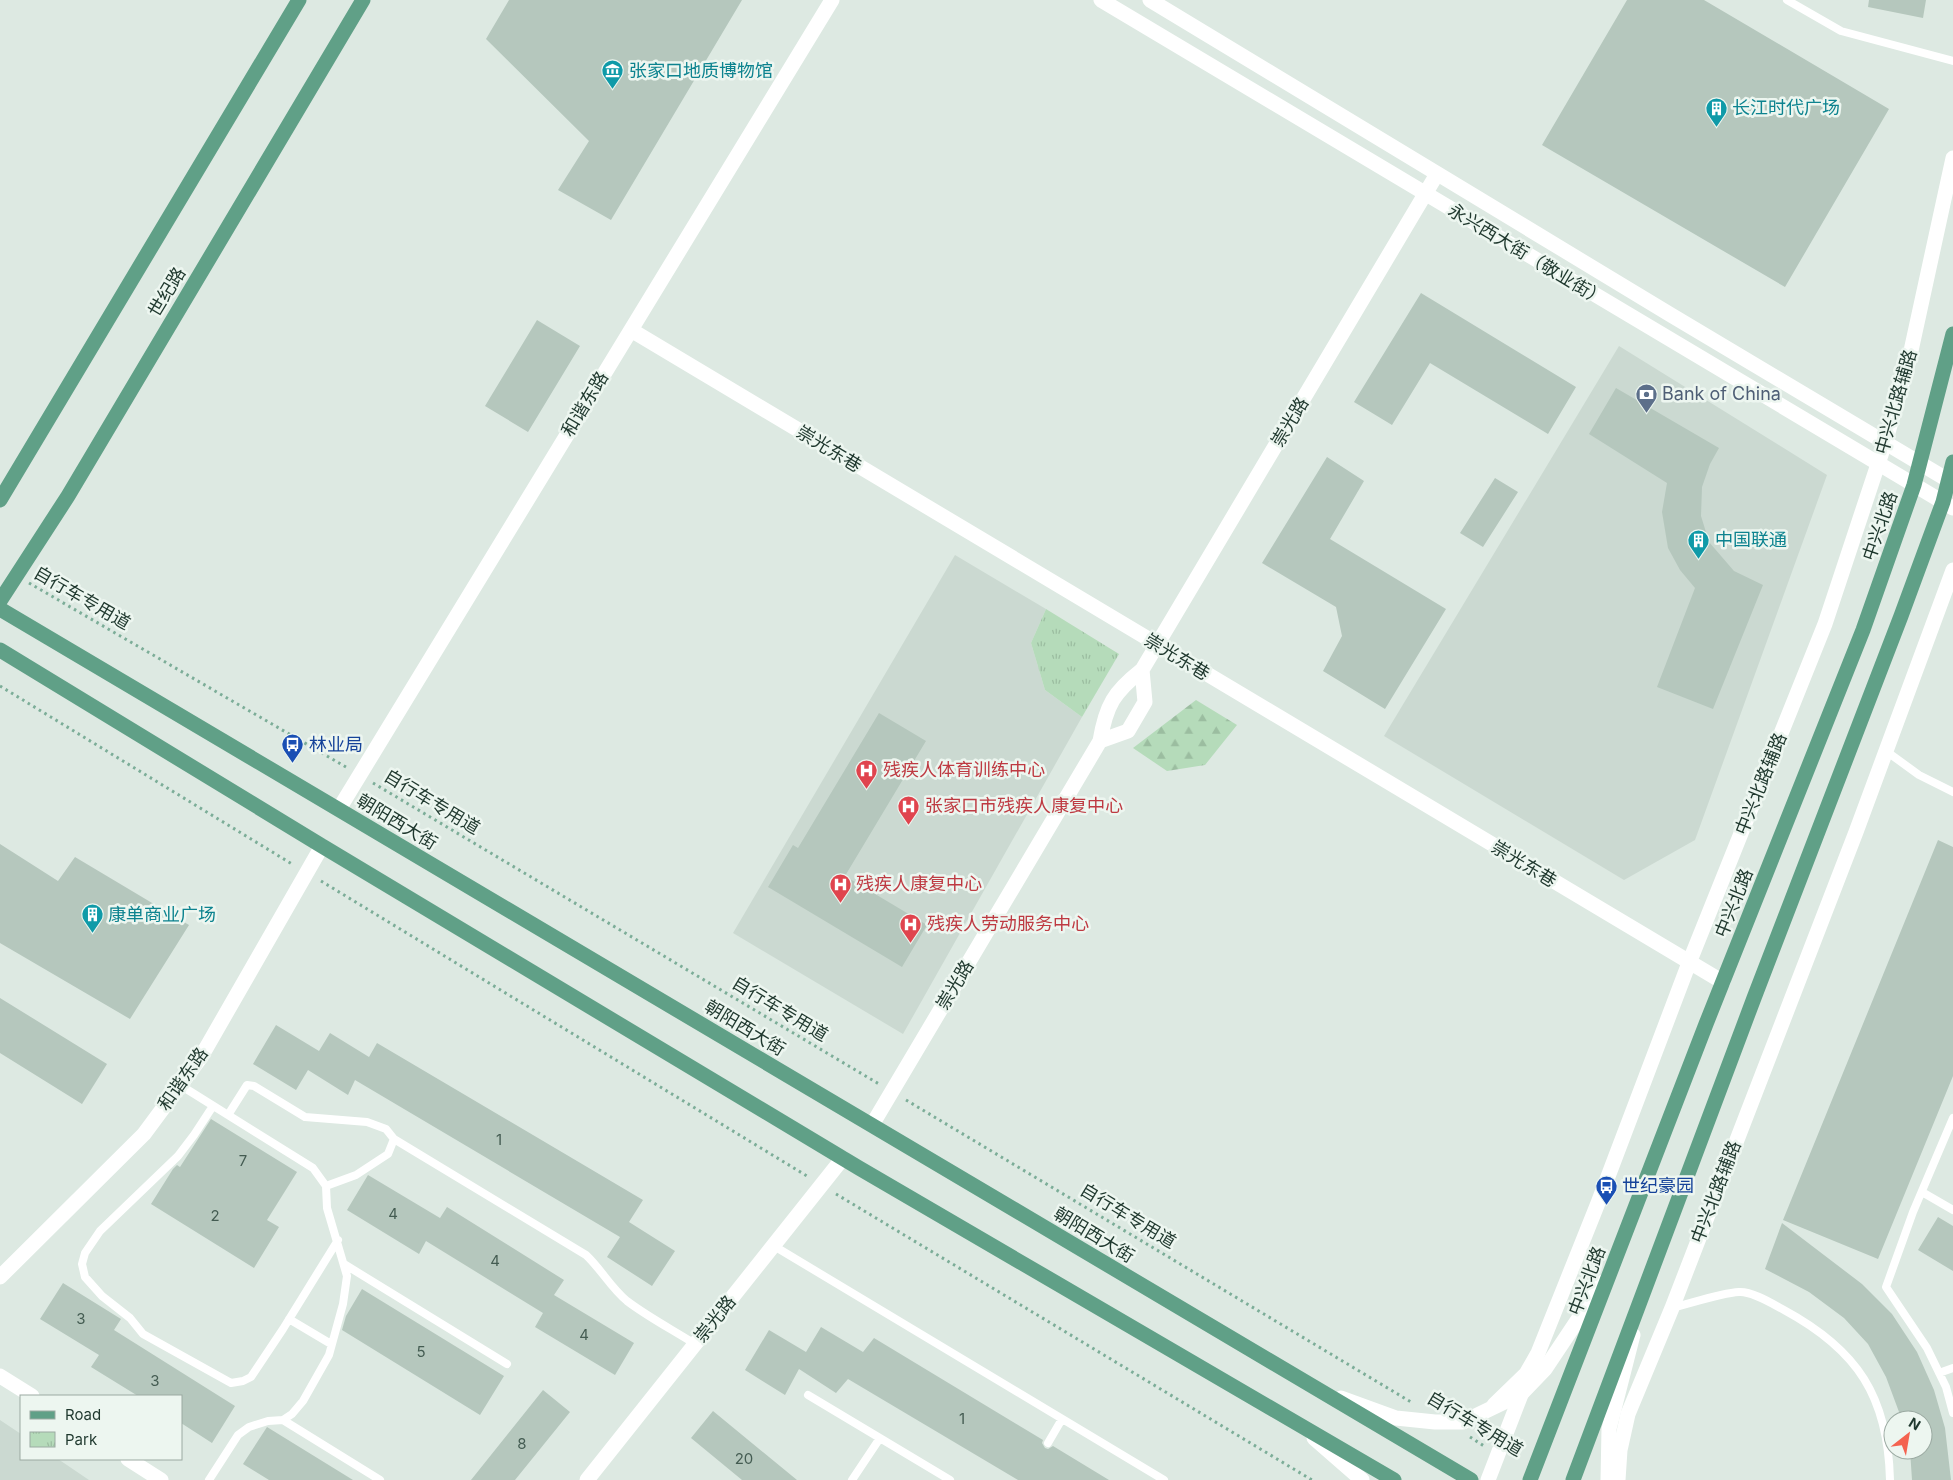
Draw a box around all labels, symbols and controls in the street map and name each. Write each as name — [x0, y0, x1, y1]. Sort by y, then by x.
museum icon: 张家口地质博物馆 — [601, 59, 625, 90]
place label: 张家口地质博物馆 — [629, 60, 773, 81]
building icon: 长江时代广场 — [1704, 96, 1728, 127]
place label: 长江时代广场 — [1732, 97, 1840, 118]
street label: 永兴西大街（敬业街） — [1445, 199, 1610, 310]
street label: 世纪路 — [144, 263, 189, 320]
street label: 中兴北路辅路 — [1871, 347, 1920, 457]
street label: 和谐东路 — [557, 367, 612, 440]
bank icon: Bank of China — [1634, 382, 1658, 413]
place label: Bank of China — [1662, 383, 1781, 404]
street label: 崇光路 — [1267, 393, 1312, 450]
street label: 崇光东巷 — [793, 421, 866, 476]
street label: 中兴北路 — [1858, 488, 1901, 563]
building icon: 中国联通 — [1687, 528, 1711, 559]
place label: 中国联通 — [1715, 529, 1787, 550]
street label: 自行车专用道 — [30, 561, 134, 634]
street label: 崇光东巷 — [1141, 629, 1214, 684]
street label: 中兴北路辅路 — [1731, 730, 1791, 838]
bus stop icon: 林业局 — [281, 733, 305, 764]
place label: 林业局 — [309, 734, 363, 755]
hospital icon: 残疾人体育训练中心 — [855, 758, 879, 789]
place label: 残疾人体育训练中心 — [883, 759, 1045, 780]
street label: 自行车专用道 — [381, 765, 484, 838]
street label: 朝阳西大街 — [353, 789, 441, 854]
hospital icon: 张家口市残疾人康复中心 — [897, 794, 921, 825]
place label: 张家口市残疾人康复中心 — [925, 795, 1123, 816]
street label: 崇光东巷 — [1488, 836, 1561, 891]
street label: 中兴北路 — [1710, 866, 1757, 940]
hospital icon: 残疾人康复中心 — [828, 872, 852, 903]
place label: 残疾人康复中心 — [856, 873, 982, 894]
building icon: 康单商业广场 — [80, 903, 104, 934]
place label: 康单商业广场 — [108, 904, 216, 925]
hospital icon: 残疾人劳动服务中心 — [899, 912, 923, 943]
place label: 残疾人劳动服务中心 — [927, 913, 1089, 934]
street label: 崇光路 — [932, 956, 977, 1013]
street label: 自行车专用道 — [729, 972, 832, 1045]
street label: 朝阳西大街 — [701, 995, 789, 1060]
street label: 和谐东路 — [153, 1043, 212, 1114]
house number: 1 — [496, 1130, 502, 1149]
street label: 中兴北路辅路 — [1686, 1138, 1745, 1246]
house number: 7 — [239, 1151, 247, 1170]
bus stop icon: 世纪豪园 — [1594, 1174, 1618, 1205]
place label: 世纪豪园 — [1622, 1175, 1694, 1196]
street label: 自行车专用道 — [1077, 1179, 1180, 1252]
street label: 朝阳西大街 — [1050, 1202, 1138, 1267]
house number: 4 — [388, 1204, 398, 1223]
house number: 2 — [210, 1206, 220, 1225]
street label: 中兴北路 — [1564, 1243, 1609, 1318]
house number: 4 — [490, 1251, 500, 1270]
street label: 崇光路 — [689, 1291, 740, 1346]
house number: 3 — [76, 1309, 86, 1328]
house number: 4 — [579, 1325, 589, 1344]
house number: 5 — [416, 1342, 426, 1361]
house number: 3 — [150, 1371, 160, 1390]
street label: 自行车专用道 — [1424, 1387, 1527, 1460]
legend — [20, 1395, 182, 1460]
text: Road — [65, 1405, 101, 1424]
house number: 1 — [959, 1409, 965, 1428]
north arrow — [1883, 1410, 1933, 1460]
text: N — [1906, 1413, 1924, 1433]
text: Park — [65, 1430, 98, 1449]
house number: 8 — [517, 1434, 527, 1453]
house number: 20 — [735, 1449, 753, 1468]

